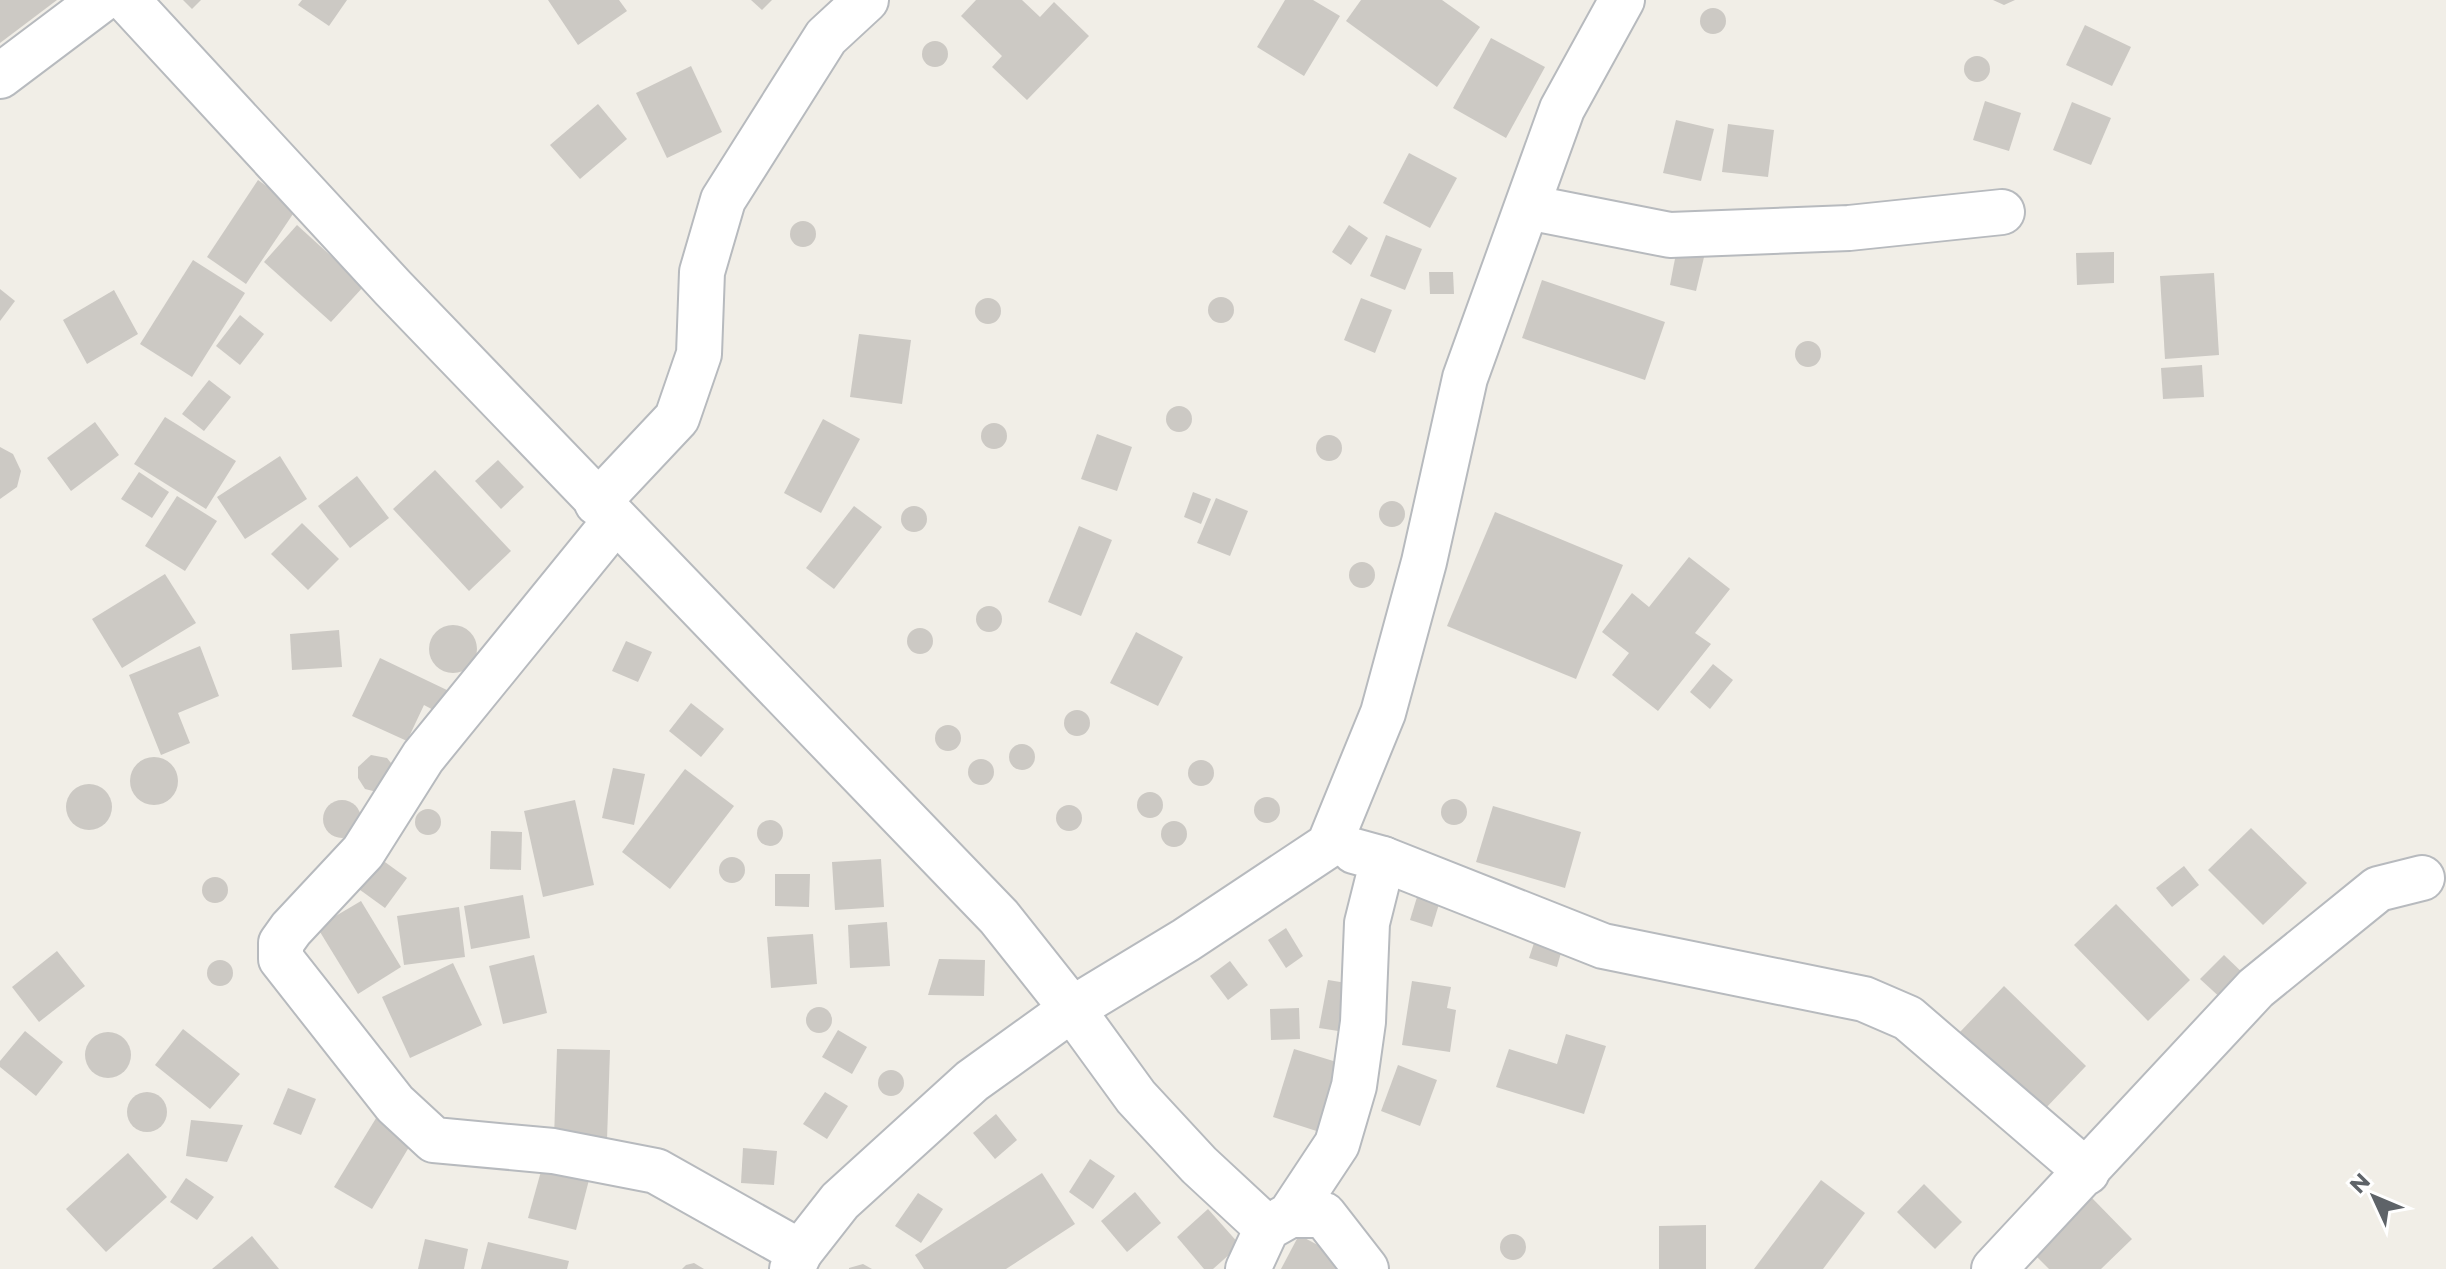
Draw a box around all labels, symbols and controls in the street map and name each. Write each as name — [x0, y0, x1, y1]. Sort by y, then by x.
north arrow — [2334, 1157, 2414, 1237]
text: N — [2344, 1168, 2376, 1199]

